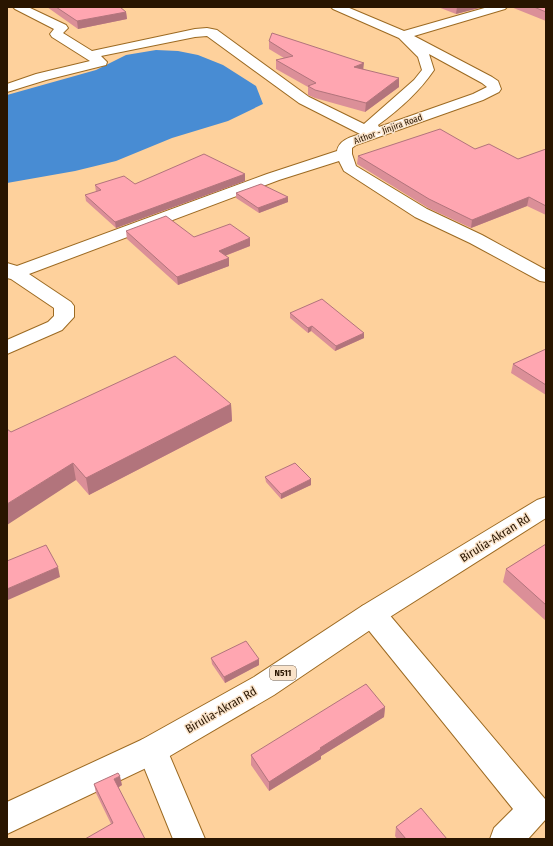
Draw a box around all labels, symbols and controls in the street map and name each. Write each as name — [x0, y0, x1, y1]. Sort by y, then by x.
street label: Aithor - Jinjira Road — [352, 112, 424, 146]
street label: Birulia-Akran Rd — [457, 511, 533, 565]
road number: N511 — [270, 666, 296, 680]
street label: Birulia-Akran Rd — [183, 684, 259, 736]

